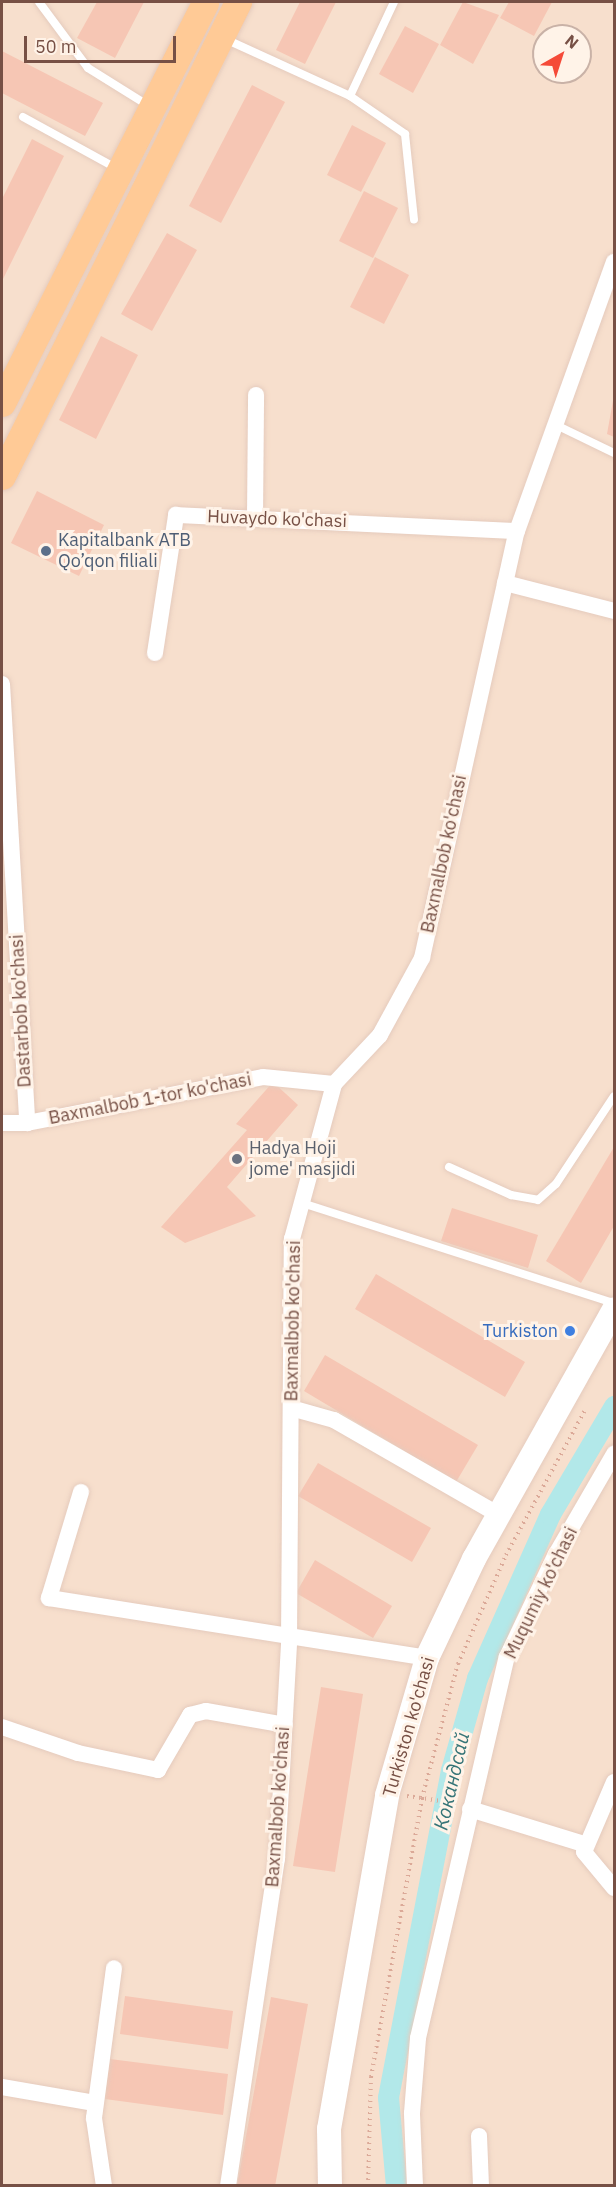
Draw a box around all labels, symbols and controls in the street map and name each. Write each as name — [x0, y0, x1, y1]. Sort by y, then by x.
scale bar — [27, 24, 178, 62]
north arrow — [532, 24, 592, 84]
text: N — [561, 30, 583, 53]
text: 50 m — [35, 35, 77, 58]
street label: Huvaydo ko'chasi — [207, 506, 347, 532]
place label: Kapitalbank ATB Qo’qon filiali — [58, 530, 191, 572]
marker: Kapitalbank ATB Qo’qon filiali — [39, 544, 53, 558]
street label: Baxmalbob ko'chasi — [417, 773, 471, 935]
street label: Dastarbob ko'chasi — [6, 934, 36, 1088]
street label: Baxmalbob 1-tor ko'chasi — [47, 1069, 253, 1129]
place label: Hadya Hoji jome' masjidi — [249, 1138, 355, 1180]
marker: Hadya Hoji jome' masjidi — [230, 1152, 244, 1166]
street label: Baxmalbob ko'chasi — [281, 1240, 305, 1402]
place label: Turkiston — [483, 1320, 558, 1342]
marker: Turkiston — [563, 1324, 577, 1338]
street label: Muqumiy ko'chasi — [500, 1524, 582, 1662]
street label: Turkiston ko'chasi — [379, 1654, 439, 1800]
street label: Baxmalbob ko'chasi — [262, 1726, 294, 1888]
water label: Кокандсай — [428, 1730, 474, 1832]

